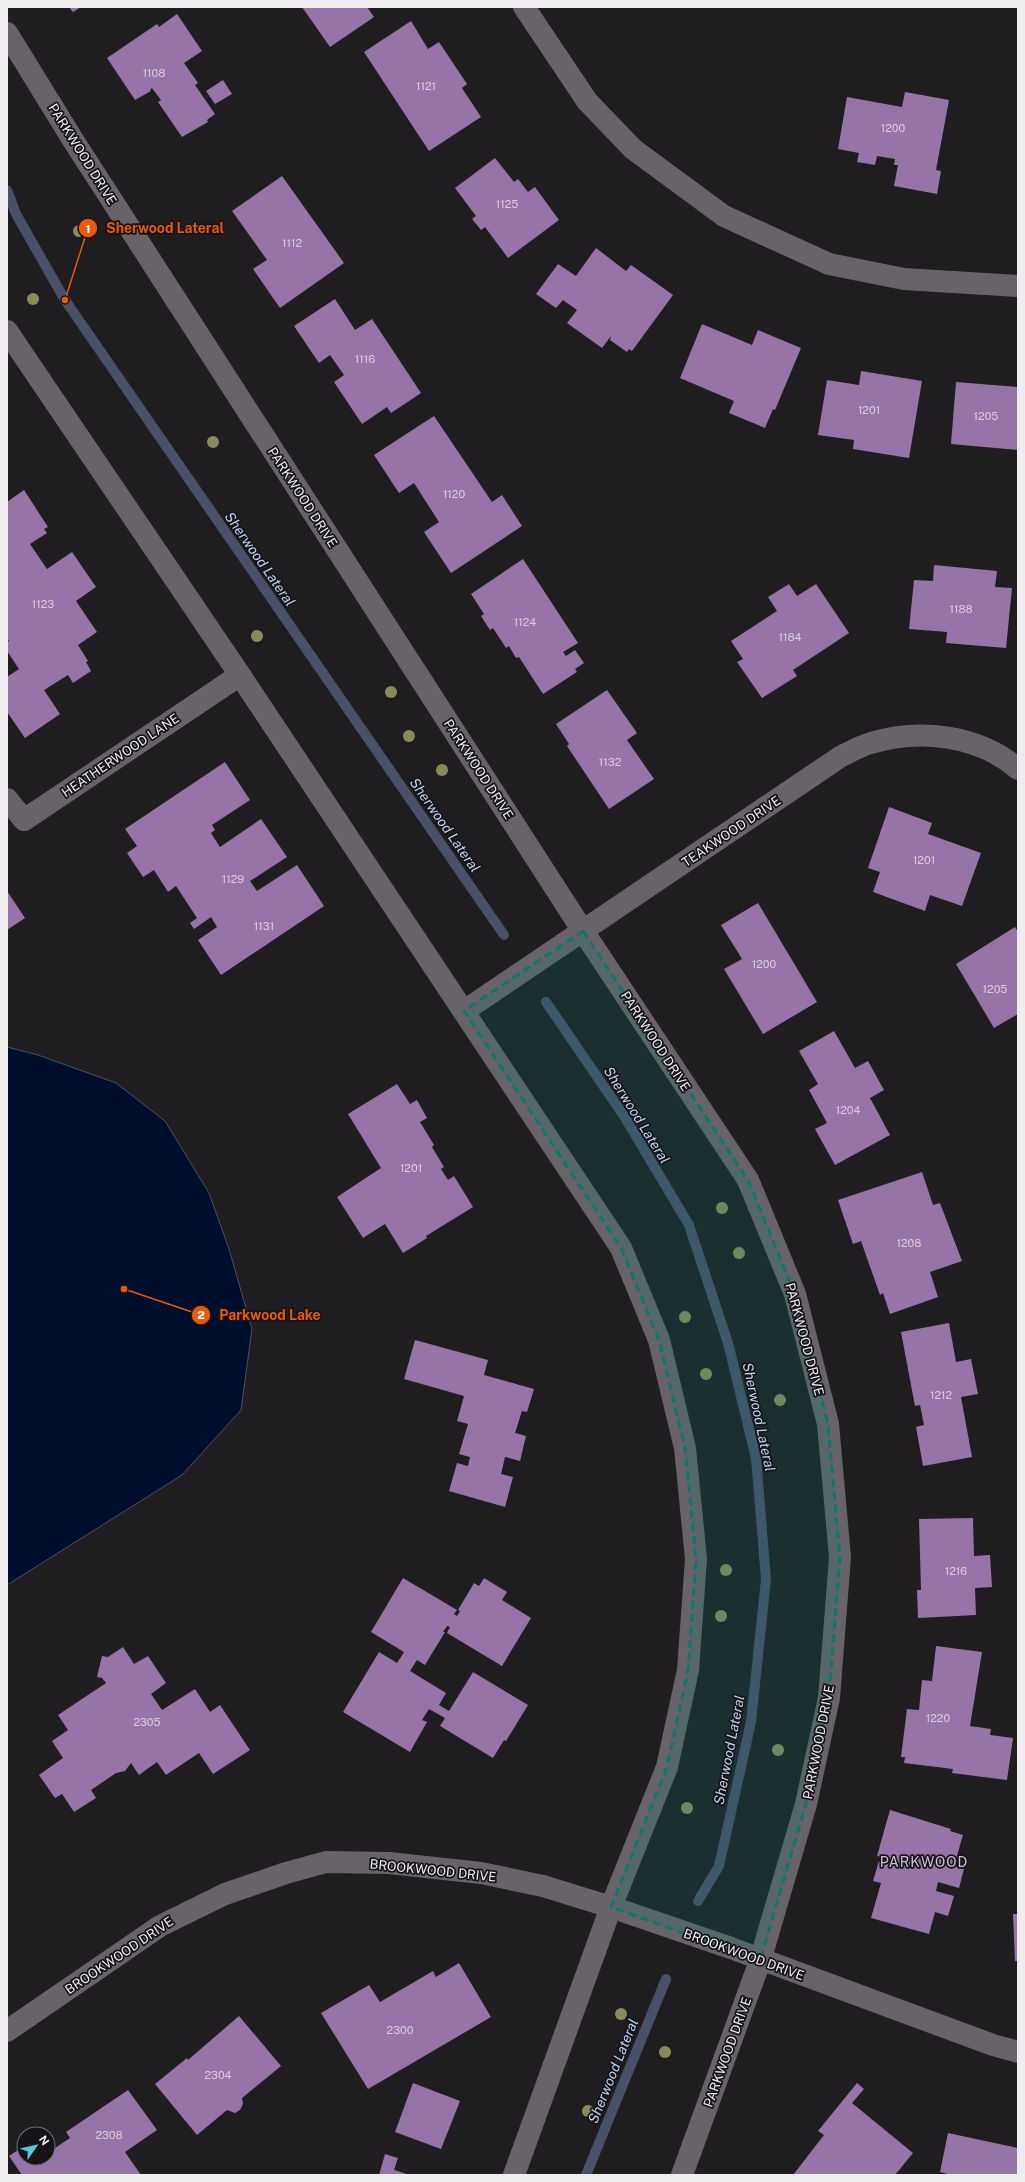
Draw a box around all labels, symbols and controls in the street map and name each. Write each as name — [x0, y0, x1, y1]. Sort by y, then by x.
house number: 1108 — [143, 67, 165, 79]
house number: 1121 — [416, 80, 436, 92]
street label: PARKWOOD DRIVE — [45, 101, 120, 208]
house number: 1200 — [881, 122, 905, 134]
house number: 1125 — [496, 198, 518, 210]
callout: Sherwood Lateral — [78, 215, 232, 241]
text: Sherwood Lateral — [106, 220, 224, 236]
text: 1 — [85, 222, 91, 236]
house number: 1112 — [282, 237, 302, 249]
house number: 1116 — [355, 353, 375, 365]
house number: 1201 — [858, 404, 880, 416]
house number: 1205 — [974, 410, 998, 422]
street label: PARKWOOD DRIVE — [265, 444, 341, 550]
house number: 1120 — [443, 488, 465, 500]
water label: Sherwood Lateral — [222, 509, 298, 609]
house number: 1123 — [32, 598, 54, 610]
house number: 1188 — [949, 603, 973, 615]
house number: 1124 — [514, 616, 536, 628]
house number: 1184 — [779, 631, 802, 643]
street label: HEATHERWOOD LANE — [59, 710, 182, 800]
street label: PARKWOOD DRIVE — [441, 716, 517, 822]
house number: 1132 — [599, 756, 622, 768]
water label: Sherwood Lateral — [407, 775, 483, 875]
street label: TEAKWOOD DRIVE — [679, 793, 783, 870]
house number: 1201 — [913, 854, 935, 866]
house number: 1129 — [222, 873, 244, 885]
house number: 1131 — [254, 920, 274, 932]
house number: 1200 — [752, 958, 776, 970]
house number: 1205 — [983, 983, 1007, 995]
street label: PARKWOOD DRIVE — [618, 988, 694, 1094]
water label: Sherwood Lateral — [601, 1064, 673, 1166]
house number: 1204 — [836, 1104, 860, 1116]
house number: 1201 — [400, 1162, 422, 1174]
house number: 1208 — [897, 1237, 921, 1249]
street label: PARKWOOD DRIVE — [782, 1281, 827, 1397]
callout: Parkwood Lake — [191, 1302, 329, 1328]
text: Parkwood Lake — [219, 1307, 321, 1323]
text: 2 — [197, 1308, 205, 1322]
water label: Sherwood Lateral — [740, 1361, 778, 1473]
house number: 1212 — [930, 1389, 952, 1401]
house number: 1216 — [945, 1565, 967, 1577]
street label: PARKWOOD DRIVE — [800, 1684, 837, 1801]
water label: Sherwood Lateral — [711, 1694, 747, 1806]
house number: 1220 — [926, 1712, 950, 1724]
house number: 2305 — [133, 1716, 161, 1728]
district label: PARKWOOD — [880, 1854, 968, 1870]
street label: BROOKWOOD DRIVE — [369, 1856, 497, 1885]
street label: BROOKWOOD DRIVE — [62, 1914, 176, 1997]
street label: BROOKWOOD DRIVE — [681, 1926, 806, 1983]
street label: PARKWOOD DRIVE — [701, 1995, 754, 2109]
water label: Sherwood Lateral — [585, 2016, 641, 2126]
house number: 2300 — [387, 2024, 414, 2036]
house number: 2304 — [204, 2069, 232, 2081]
north arrow — [16, 2126, 56, 2166]
house number: 2308 — [95, 2129, 123, 2141]
text: N — [37, 2133, 52, 2147]

